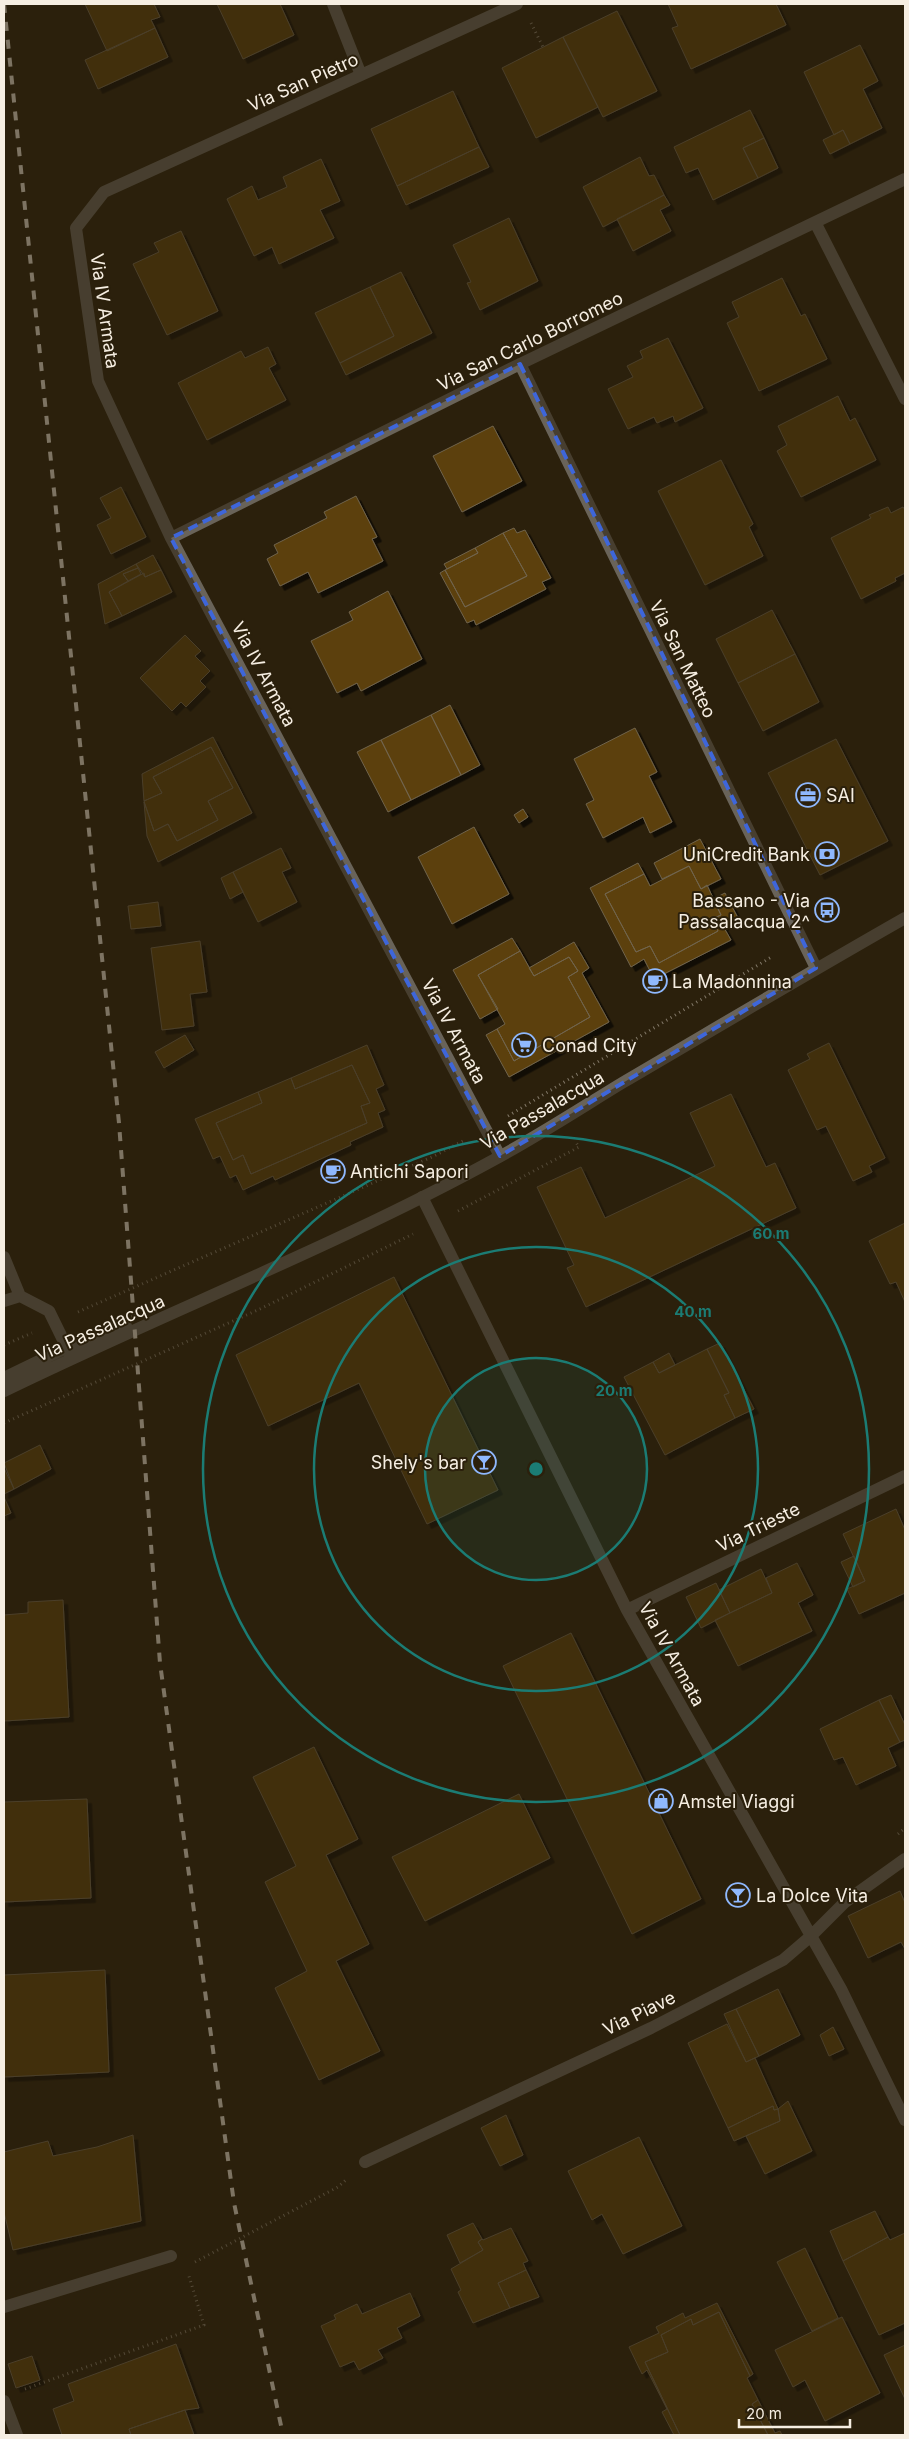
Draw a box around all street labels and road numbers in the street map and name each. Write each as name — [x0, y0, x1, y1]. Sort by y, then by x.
street label: Via San Pietro — [244, 48, 362, 116]
street label: Via IV Armata — [87, 252, 123, 370]
street label: Via San Carlo Borromeo — [434, 287, 626, 395]
street label: Via San Matteo — [645, 597, 721, 721]
street label: Via IV Armata — [228, 618, 300, 730]
street label: Via IV Armata — [418, 975, 490, 1087]
street label: Via Passalacqua — [476, 1066, 608, 1154]
street label: Via Passalacqua — [32, 1290, 168, 1366]
street label: Via Trieste — [713, 1498, 803, 1556]
street label: Via IV Armata — [635, 1598, 709, 1710]
street label: Via Piave — [599, 1986, 679, 2040]

